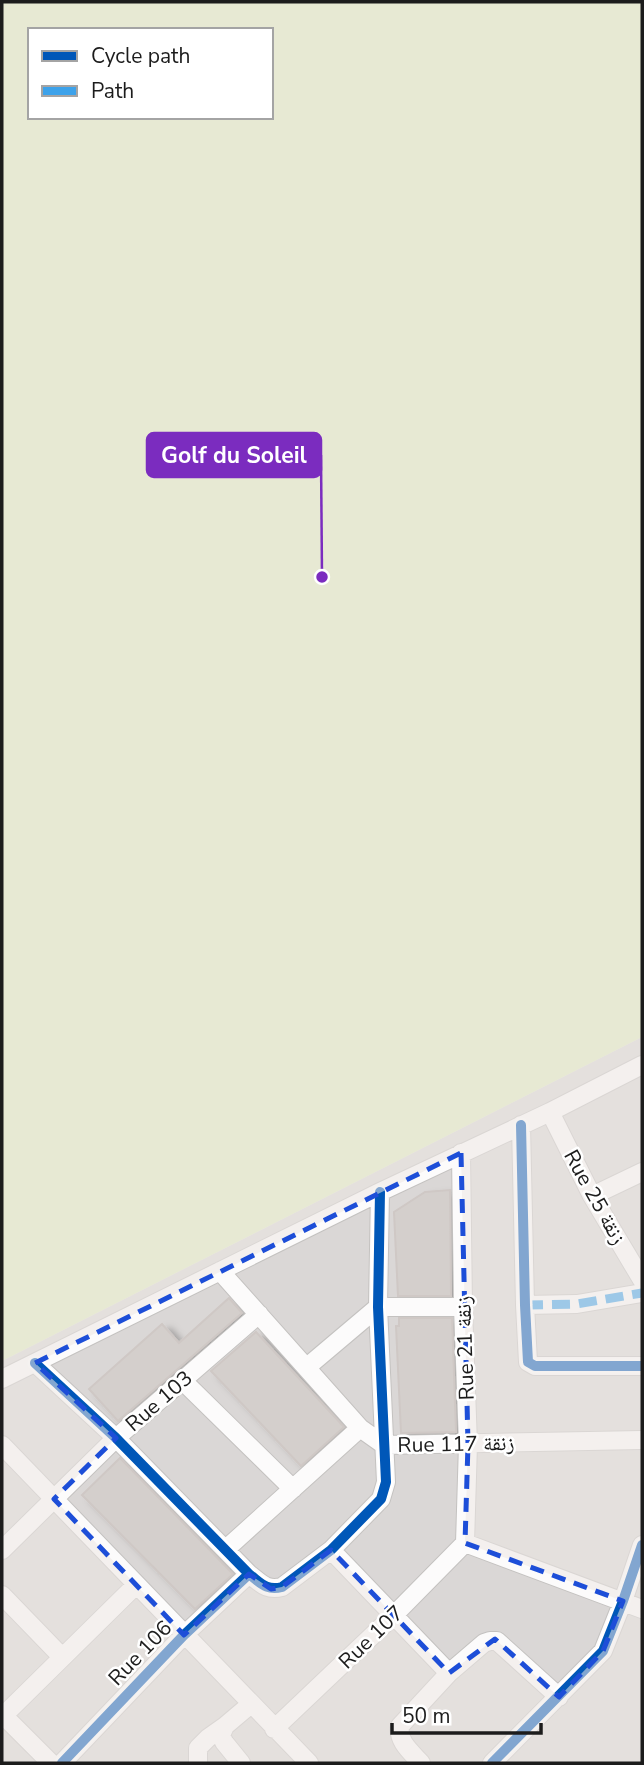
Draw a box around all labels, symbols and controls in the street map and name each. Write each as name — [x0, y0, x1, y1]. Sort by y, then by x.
legend — [28, 28, 273, 119]
text: Cycle path — [91, 42, 190, 70]
text: Path — [91, 77, 134, 105]
callout: Golf du Soleil — [147, 433, 321, 477]
text: Golf du Soleil — [161, 440, 308, 471]
street label: Rue 25 زنقة — [557, 1145, 633, 1249]
street label: Rue 21 زنقة — [449, 1295, 481, 1401]
street label: Rue 103 — [120, 1364, 198, 1438]
street label: Rue 117 زنقة — [397, 1429, 515, 1459]
street label: Rue 107 — [332, 1599, 410, 1675]
street label: Rue 106 — [102, 1614, 178, 1692]
scale bar — [392, 1692, 541, 1736]
text: 50 m — [402, 1702, 451, 1730]

